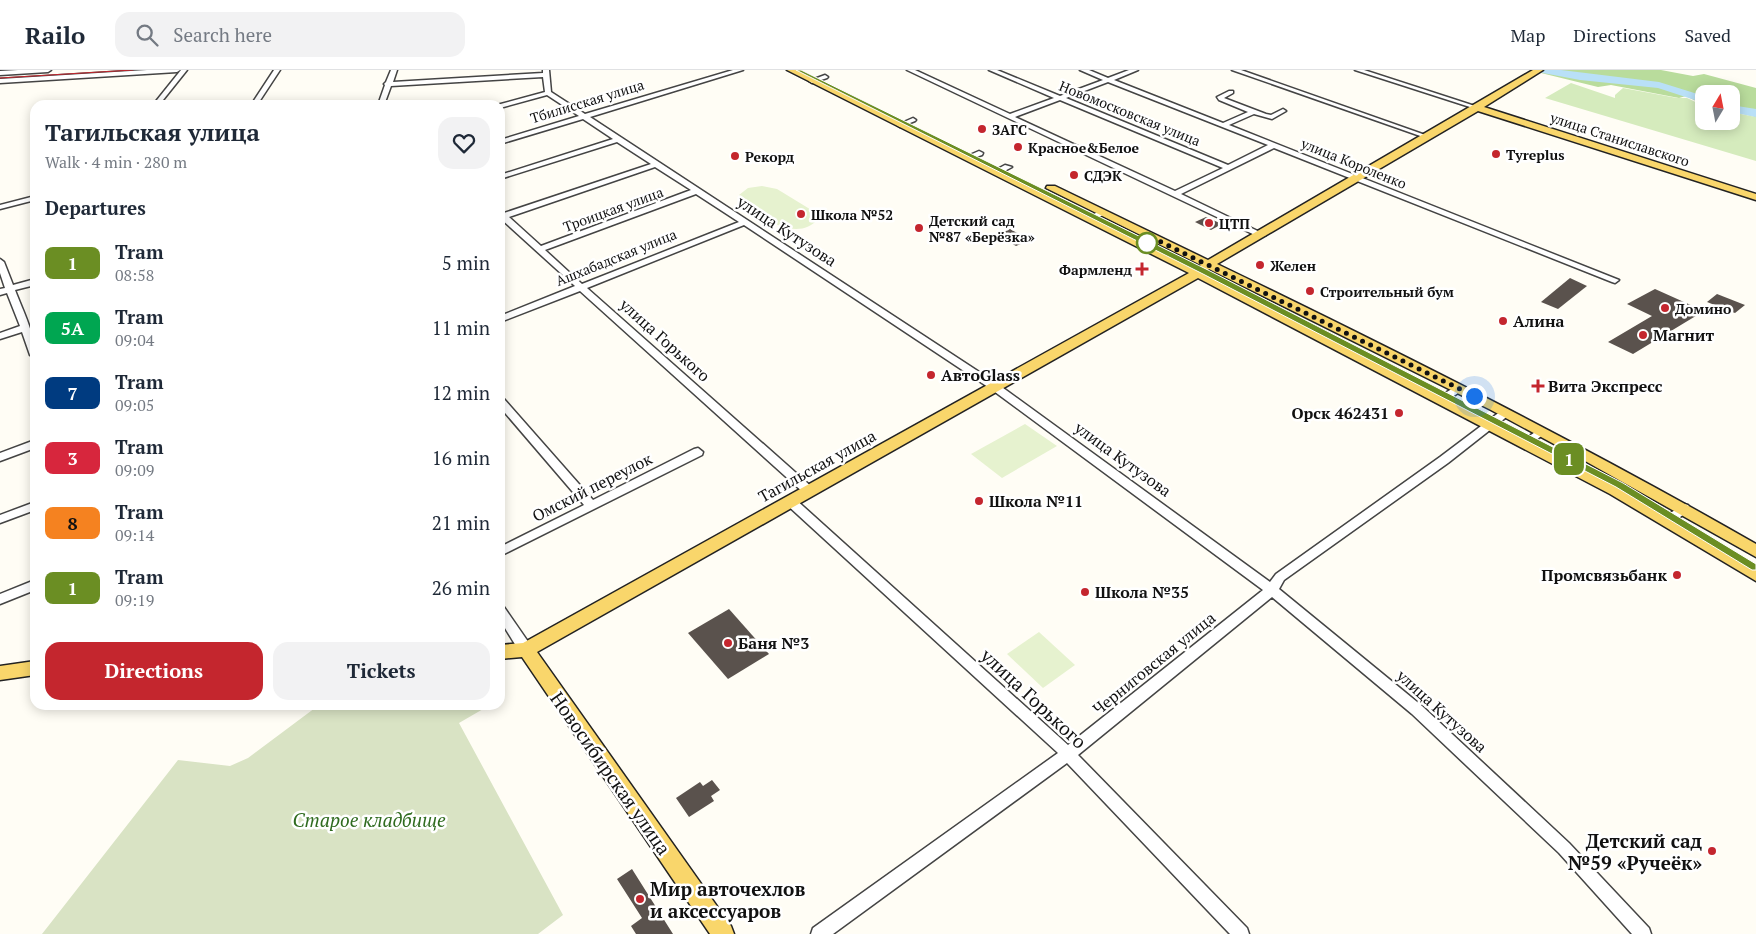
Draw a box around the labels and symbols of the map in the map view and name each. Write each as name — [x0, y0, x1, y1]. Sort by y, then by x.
street label: Тбилисская улица — [528, 75, 646, 127]
street label: Новомосковская улица — [1057, 76, 1203, 150]
north arrow — [1695, 85, 1740, 130]
street label: улица Станиславского — [1547, 107, 1692, 171]
place label: ЗАГС — [992, 120, 1027, 139]
marker: ЗАГС — [976, 123, 988, 135]
street label: улица Короленко — [1298, 133, 1410, 193]
place label: Красное&Белое — [1028, 138, 1139, 157]
marker: Красное&Белое — [1012, 141, 1024, 153]
place label: Tyreplus — [1506, 145, 1565, 164]
place label: Рекорд — [745, 147, 795, 166]
marker: Tyreplus — [1490, 148, 1502, 160]
marker: Рекорд — [729, 150, 741, 162]
place label: СДЭК — [1084, 166, 1122, 185]
marker: СДЭК — [1068, 169, 1080, 181]
street label: Троицкая улица — [560, 182, 666, 236]
street label: улица Кутузова — [732, 190, 841, 271]
place label: Школа №52 — [811, 205, 893, 224]
marker: Школа №52 — [795, 208, 807, 220]
place label: Детский сад №87 «Берёзка» — [929, 211, 1035, 246]
place label: ЦТП — [1219, 214, 1250, 233]
marker: ЦТП — [1203, 217, 1215, 229]
marker: Детский сад №87 «Берёзка» — [913, 222, 925, 234]
street label: Ашхабадская улица — [553, 224, 679, 290]
unlabelled marker — [1136, 232, 1158, 254]
place label: Желен — [1270, 256, 1316, 275]
marker: Желен — [1254, 259, 1266, 271]
place label: Фармленд — [1059, 260, 1133, 279]
marker: Фармленд — [1136, 263, 1148, 275]
place label: Строительный бум — [1320, 282, 1454, 301]
marker: Строительный бум — [1304, 285, 1316, 297]
street label: улица Горького — [614, 293, 715, 387]
place label: Домино — [1675, 299, 1731, 318]
marker: Домино — [1659, 302, 1671, 314]
place label: Алина — [1513, 310, 1565, 332]
marker: Алина — [1497, 315, 1509, 327]
place label: Магнит — [1653, 324, 1715, 346]
marker: Магнит — [1637, 329, 1649, 341]
place label: АвтоGlass — [941, 364, 1020, 386]
marker: АвтоGlass — [925, 369, 937, 381]
place label: Вита Экспресс — [1548, 375, 1663, 397]
marker: Вита Экспресс — [1532, 380, 1544, 392]
your location — [1462, 384, 1487, 409]
place label: Орск 462431 — [1291, 402, 1389, 424]
marker: Орск 462431 — [1393, 407, 1405, 419]
street label: улица Кутузова — [1069, 416, 1176, 502]
street label: Тагильская улица — [754, 425, 880, 507]
line badge: 1 — [1553, 443, 1585, 475]
street label: Омский переулок — [528, 447, 656, 527]
place label: Школа №11 — [989, 490, 1083, 512]
marker: Школа №11 — [973, 495, 985, 507]
place label: Промсвязьбанк — [1541, 564, 1667, 586]
marker: Промсвязьбанк — [1671, 569, 1683, 581]
place label: Школа №35 — [1095, 581, 1189, 603]
marker: Школа №35 — [1079, 586, 1091, 598]
street label: Черниговская улица — [1088, 607, 1220, 719]
place label: Баня №3 — [738, 632, 809, 654]
marker: Баня №3 — [722, 637, 734, 649]
street label: улица Горького — [975, 642, 1092, 753]
street label: улица Кутузова — [1391, 664, 1492, 757]
street label: Новосибирская улица — [545, 686, 677, 860]
park label: Старое кладбище — [292, 807, 446, 832]
place label: Детский сад №59 «Ручеёк» — [1568, 828, 1702, 875]
marker: Детский сад №59 «Ручеёк» — [1706, 845, 1718, 857]
place label: Мир авточехлов и аксессуаров — [650, 876, 805, 923]
marker: Мир авточехлов и аксессуаров — [634, 893, 646, 905]

